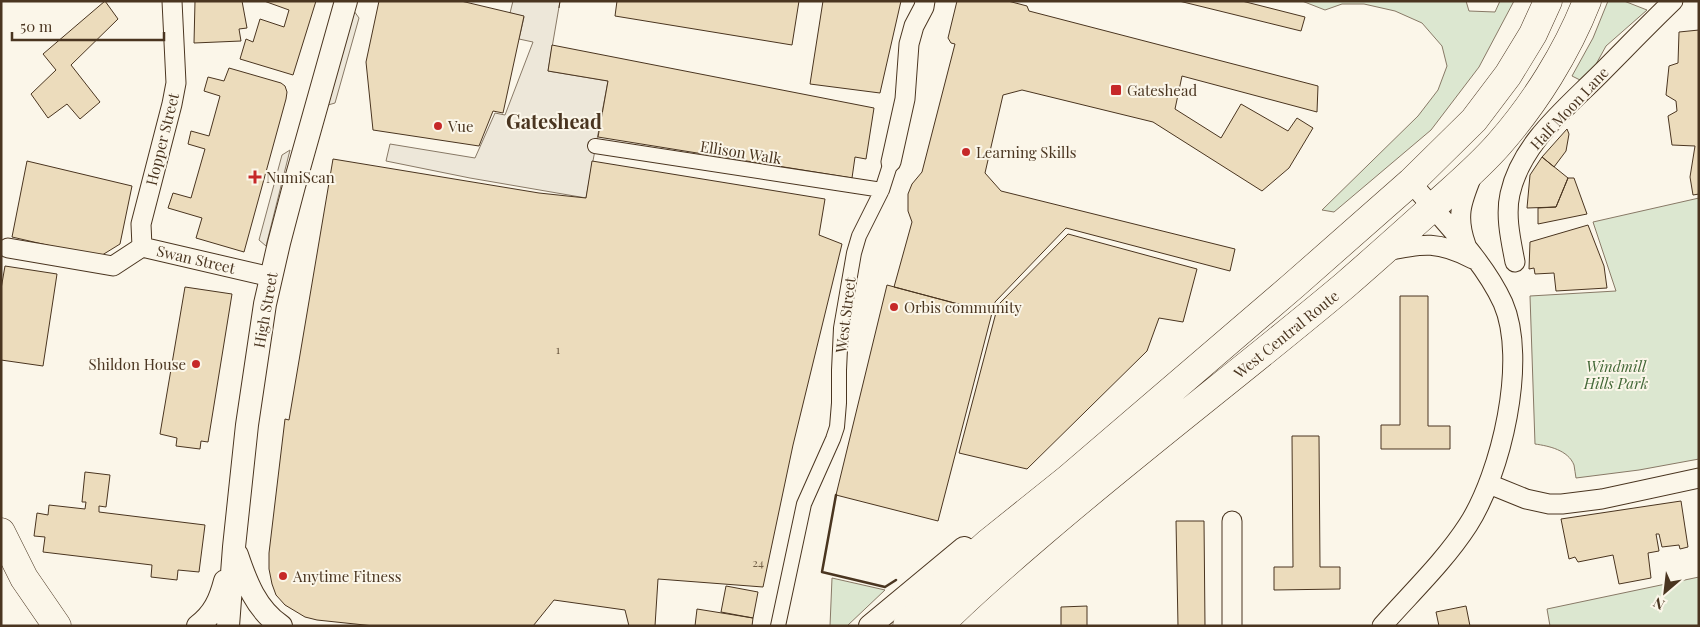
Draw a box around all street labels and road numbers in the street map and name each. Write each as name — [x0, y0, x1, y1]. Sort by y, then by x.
street label: Half Moon Lane — [1525, 62, 1613, 154]
street label: Hopper Street — [141, 90, 183, 187]
street label: Ellison Walk — [699, 136, 784, 168]
street label: Swan Street — [155, 240, 238, 278]
street label: High Street — [249, 270, 282, 349]
street label: West Street — [830, 275, 860, 355]
street label: West Central Route — [1229, 285, 1343, 383]

